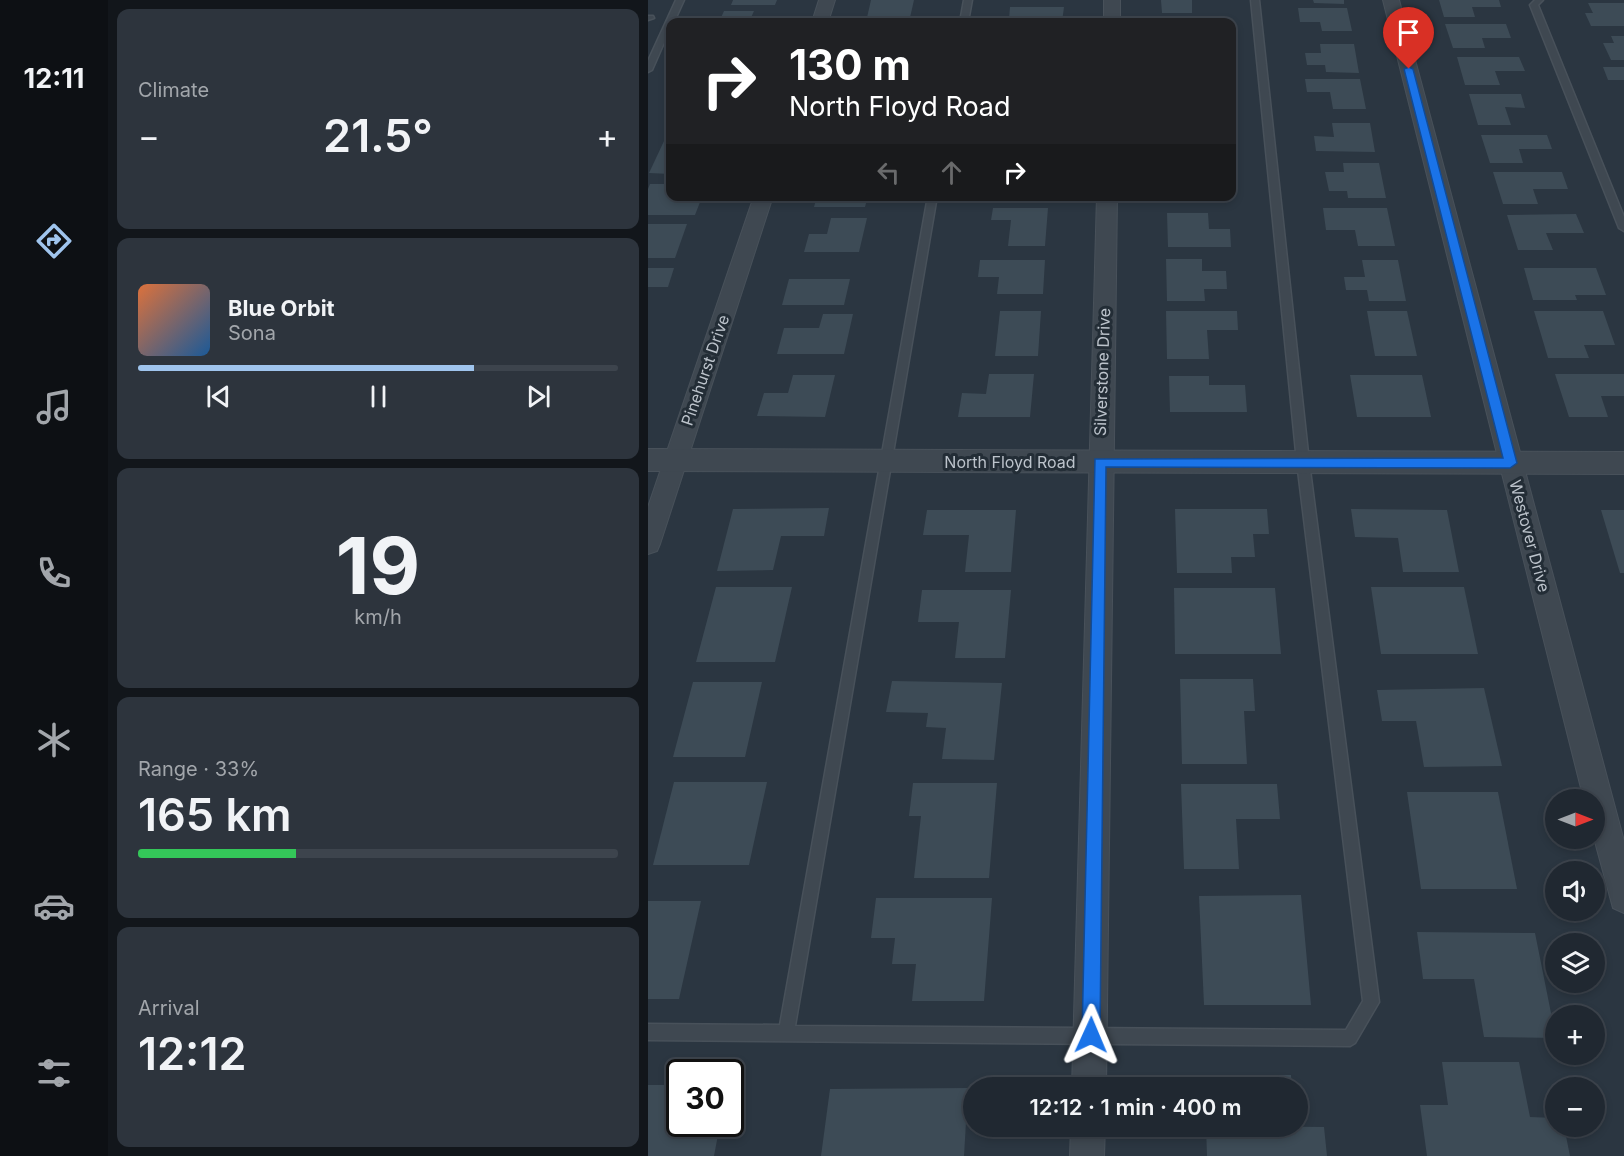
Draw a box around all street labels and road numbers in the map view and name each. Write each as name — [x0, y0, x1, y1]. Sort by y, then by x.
street label: Silverstone Drive — [1090, 308, 1114, 436]
street label: Pinehurst Drive — [677, 312, 733, 428]
street label: North Floyd Road — [944, 452, 1076, 472]
street label: Westover Drive — [1505, 478, 1555, 594]

